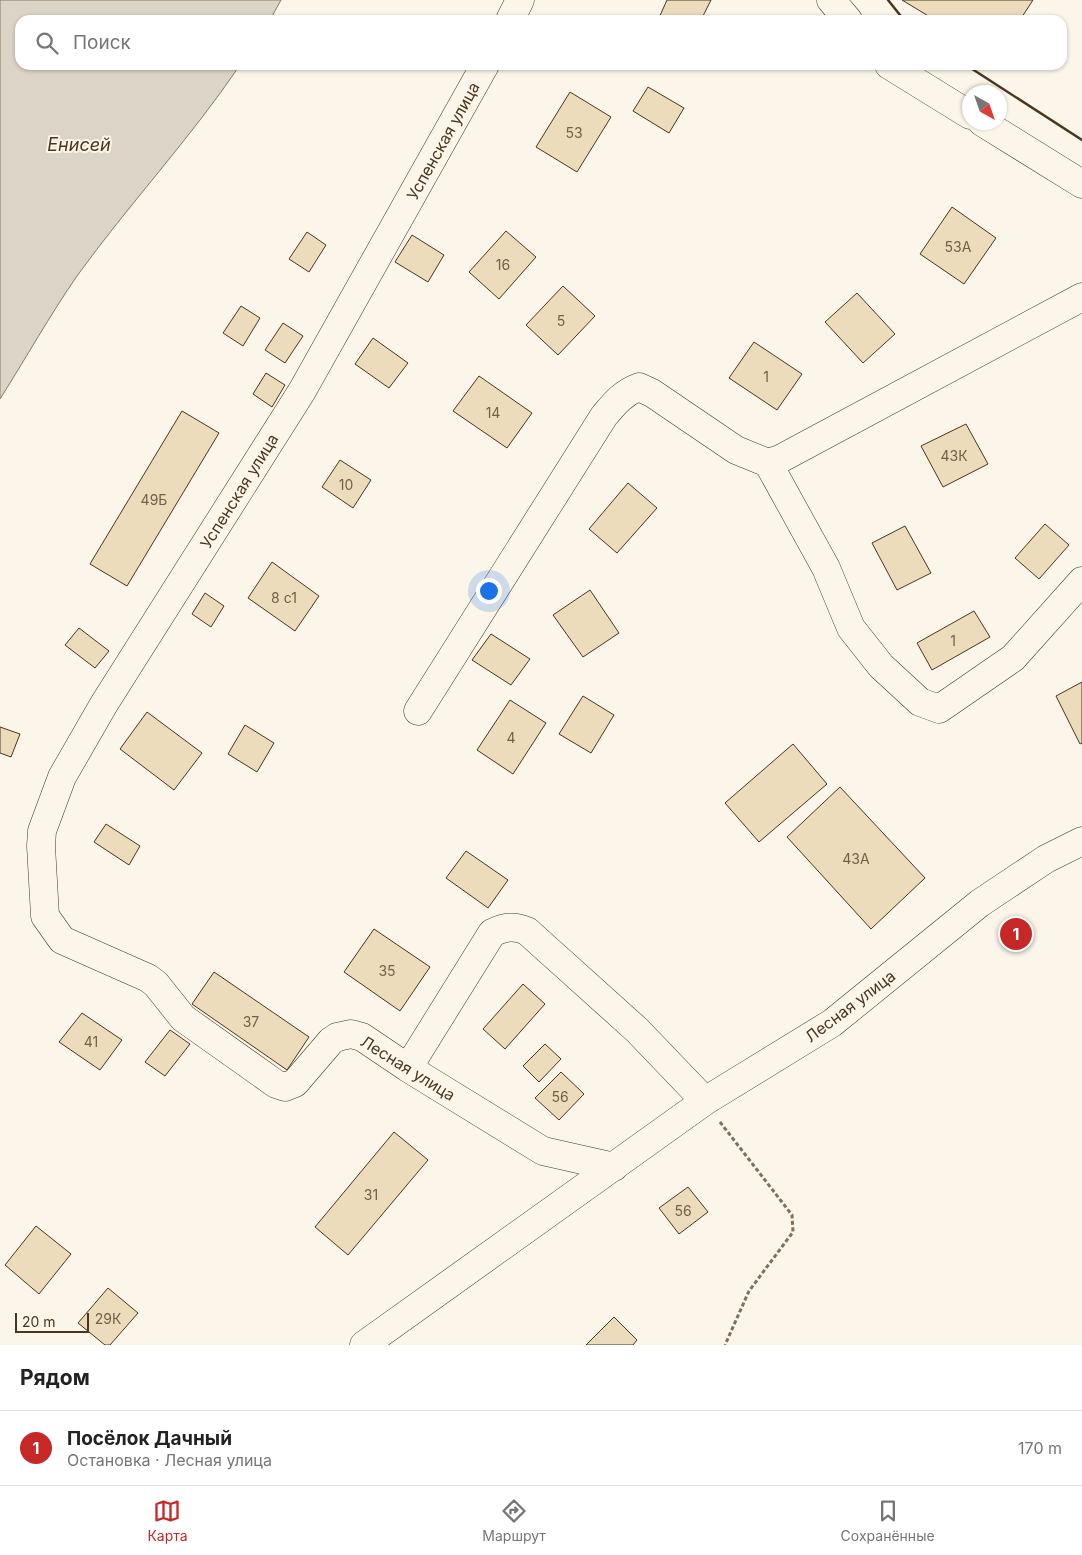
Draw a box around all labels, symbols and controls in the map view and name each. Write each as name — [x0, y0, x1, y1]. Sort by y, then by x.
search box — [15, 15, 1067, 70]
icon: search — [33, 29, 61, 57]
text: Поиск — [73, 31, 131, 54]
street label: Успенская улица — [402, 79, 484, 203]
north arrow — [962, 85, 1007, 130]
house number: 53 — [565, 124, 583, 141]
water label: Енисей — [47, 134, 111, 155]
house number: 53А — [945, 238, 972, 255]
house number: 16 — [496, 256, 510, 273]
house number: 5 — [557, 312, 565, 329]
house number: 1 — [763, 368, 769, 385]
house number: 14 — [486, 404, 500, 421]
street label: Успенская улица — [196, 430, 282, 552]
house number: 43К — [940, 447, 968, 464]
house number: 10 — [339, 476, 353, 493]
house number: 49Б — [141, 491, 167, 508]
your location — [476, 578, 502, 604]
house number: 8 с1 — [271, 589, 297, 606]
house number: 1 — [950, 632, 956, 649]
house number: 4 — [506, 729, 516, 746]
house number: 43А — [842, 850, 870, 867]
pin: 1 — [1000, 915, 1032, 953]
house number: 35 — [378, 962, 396, 979]
street label: Лесная улица — [801, 966, 899, 1046]
house number: 37 — [243, 1013, 259, 1030]
street label: Лесная улица — [357, 1031, 459, 1105]
house number: 41 — [84, 1033, 98, 1050]
house number: 56 — [551, 1088, 569, 1105]
house number: 31 — [364, 1186, 378, 1203]
house number: 56 — [674, 1202, 692, 1219]
scale bar — [15, 1310, 89, 1333]
house number: 29К — [95, 1310, 122, 1327]
text: 20 m — [22, 1313, 56, 1330]
text: Рядом — [20, 1365, 90, 1390]
text: Посёлок Дачный — [67, 1427, 232, 1450]
text: 1 — [33, 1438, 39, 1458]
text: 170 m — [1018, 1438, 1062, 1458]
text: Остановка · Лесная улица — [67, 1450, 272, 1470]
tab: Карта — [147, 1497, 188, 1544]
tab: Маршрут — [482, 1497, 546, 1544]
tab: Сохранённые — [841, 1497, 935, 1544]

